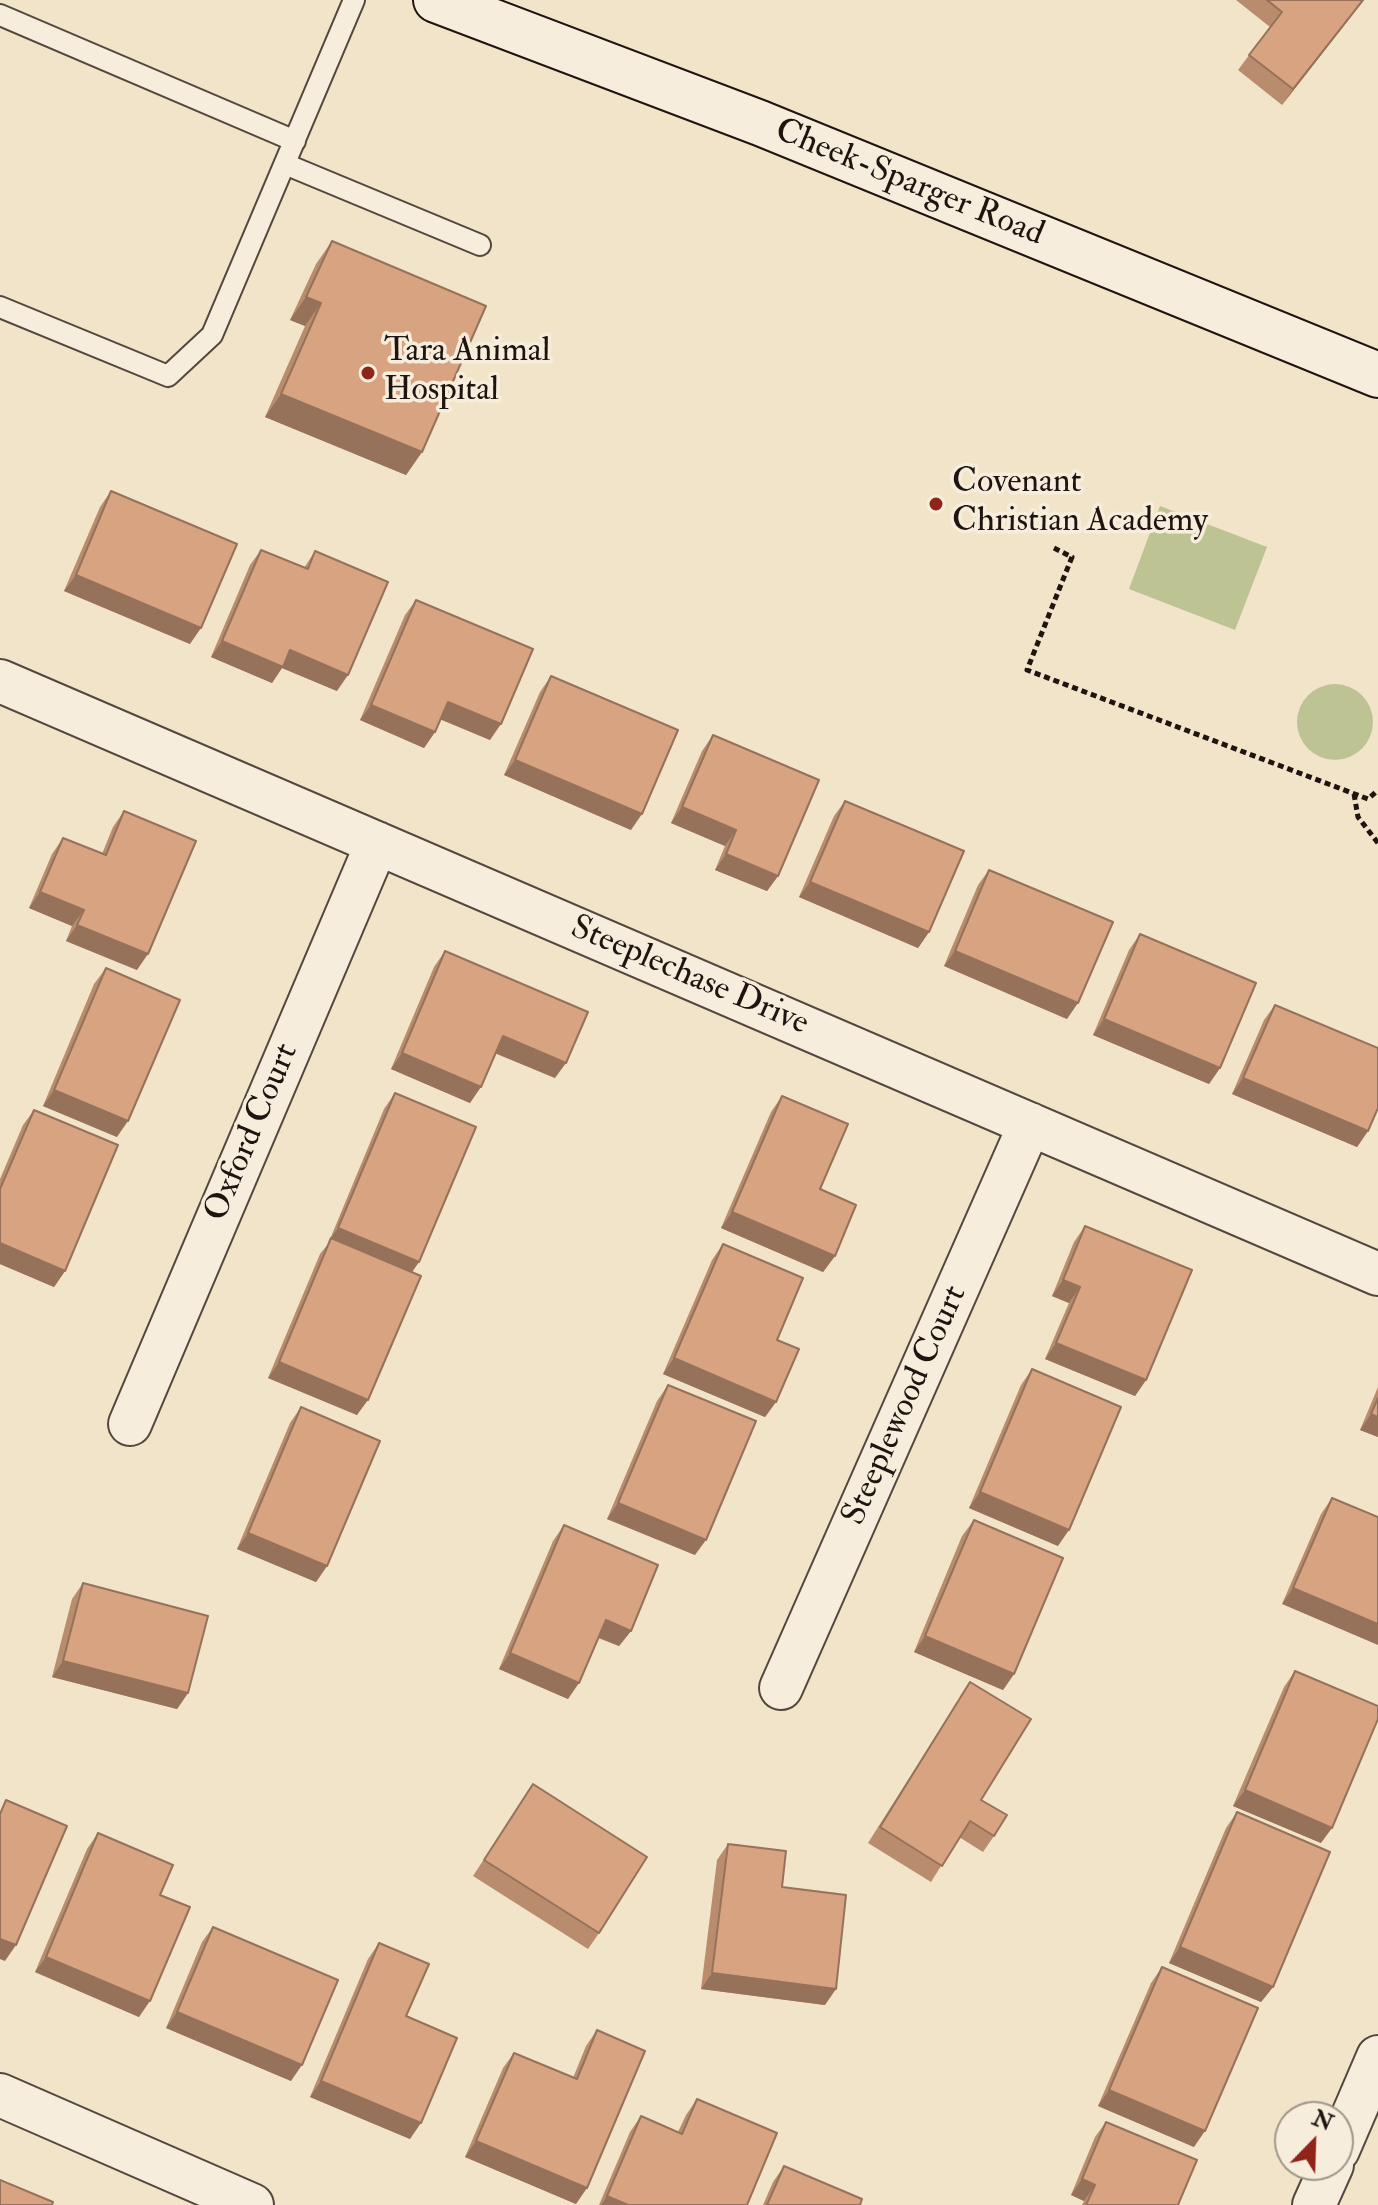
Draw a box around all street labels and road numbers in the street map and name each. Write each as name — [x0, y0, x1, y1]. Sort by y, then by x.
street label: Cheek-Sparger Road — [769, 111, 1049, 257]
street label: Steeplechase Drive — [564, 909, 814, 1045]
street label: Oxford Court — [197, 1038, 309, 1228]
street label: Steeplewood Court — [835, 1280, 977, 1532]

